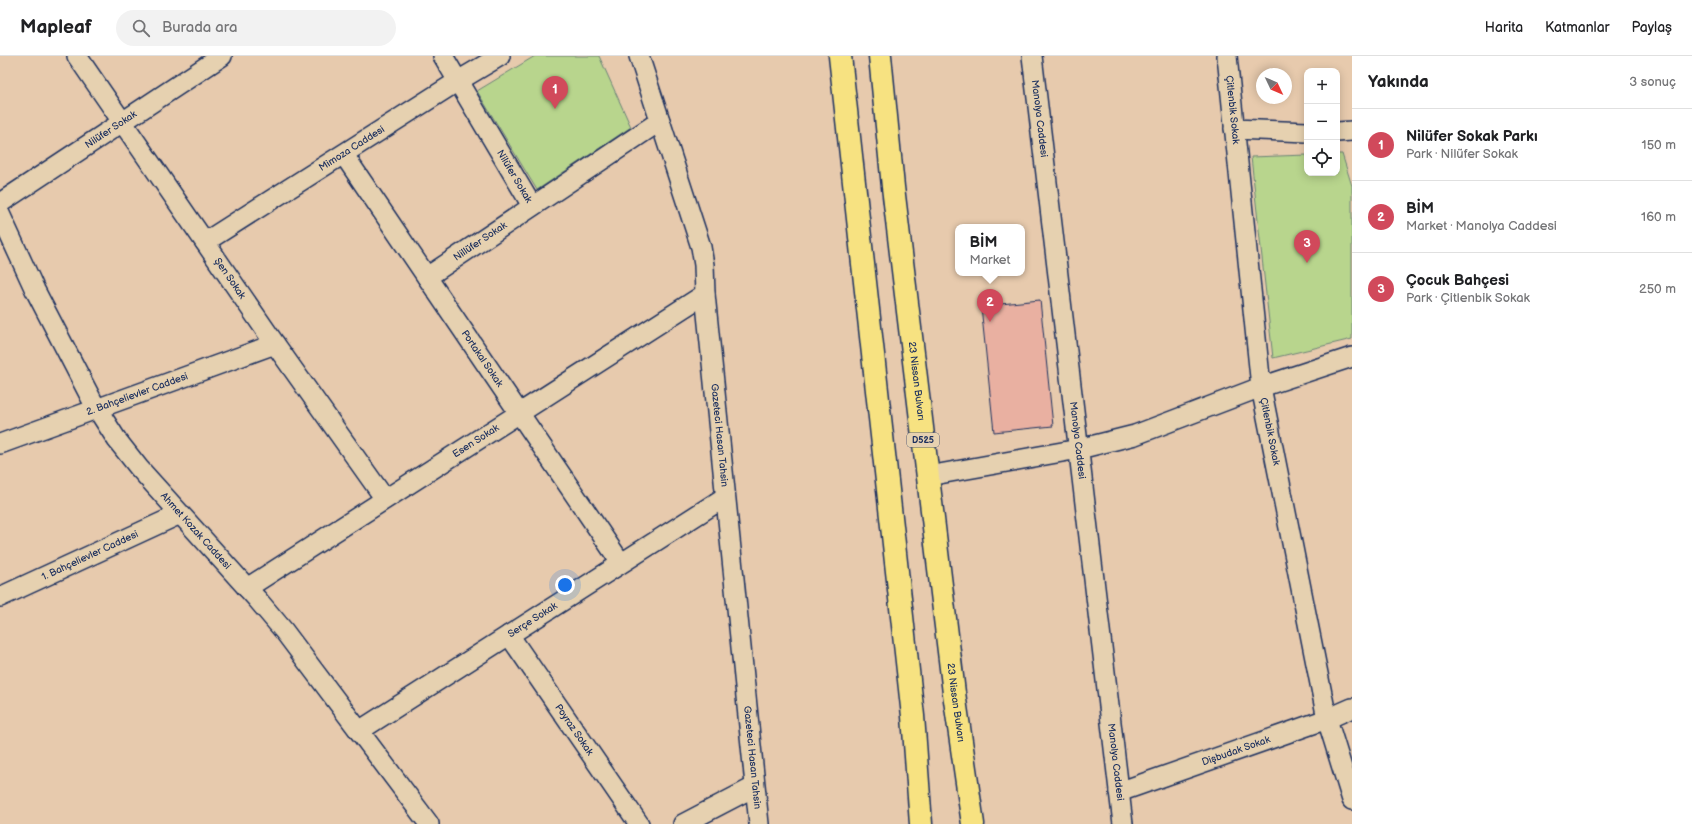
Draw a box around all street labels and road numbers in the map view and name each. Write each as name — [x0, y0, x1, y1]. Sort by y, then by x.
street label: Çitlenbik Sokak — [1223, 75, 1242, 145]
street label: Manolya Caddesi — [1029, 79, 1050, 158]
street label: Nilüfer Sokak — [83, 108, 139, 151]
street label: Mimoza Caddesi — [317, 123, 387, 174]
street label: Nilüfer Sokak — [494, 148, 535, 205]
street label: Nillüfer Sokak — [451, 219, 509, 264]
street label: Şen Sokak — [212, 256, 248, 301]
street label: Portakal Sokak — [459, 328, 506, 389]
street label: 23 Nissan Bulvarı — [906, 341, 927, 421]
street label: 2. Bahçelievler Caddesi — [85, 370, 190, 418]
street label: Gazeteci Hasan Tahsin — [708, 383, 731, 488]
street label: Çitlenbik Sokak — [1257, 396, 1282, 466]
street label: Manolya Caddesi — [1067, 401, 1088, 480]
street label: Esen Sokak — [450, 422, 501, 460]
road number: D525 — [907, 433, 939, 447]
street label: Ahmet Kozak Caddesi — [158, 490, 233, 572]
street label: 1. Bahçelievler Caddesi — [40, 528, 140, 583]
street label: Serçe Sokak — [506, 600, 560, 640]
street label: 23 Nissan Bulvarı — [944, 662, 967, 743]
street label: Poyraz Sokak — [552, 702, 596, 758]
street label: Gazeteci Hasan Tahsin — [741, 705, 763, 810]
street label: Manolya Caddesi — [1105, 723, 1126, 802]
street label: Dişbudak Sokak — [1200, 733, 1272, 768]

